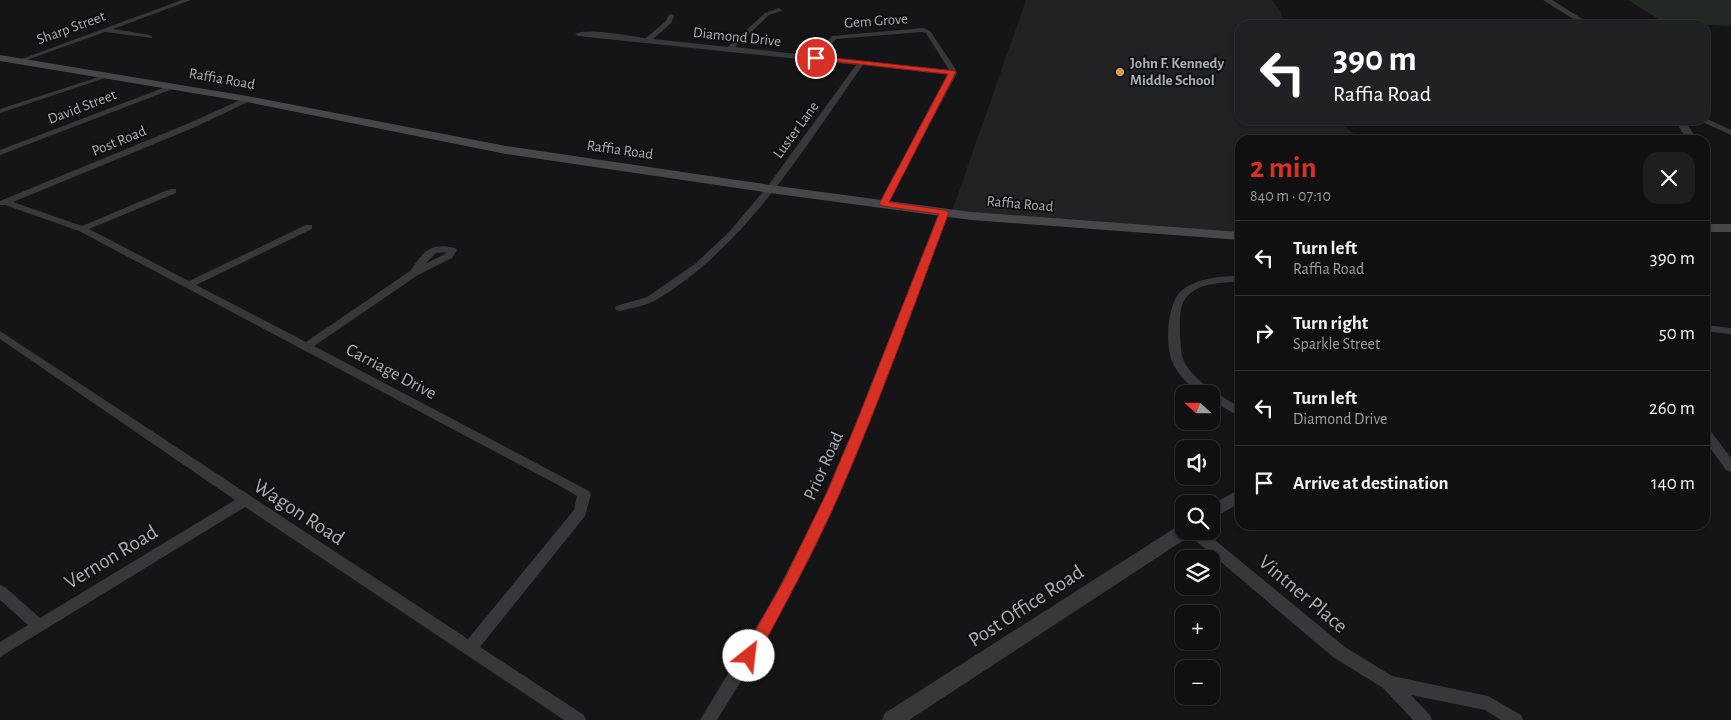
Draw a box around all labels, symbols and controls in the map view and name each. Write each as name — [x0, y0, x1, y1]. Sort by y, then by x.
street label: Sharp Street — [35, 9, 107, 47]
street label: Gem Grove — [844, 11, 908, 31]
street label: Diamond Drive — [692, 25, 782, 49]
pin — [795, 37, 837, 79]
icon: left — [1250, 40, 1315, 105]
text: 390 m — [1333, 42, 1417, 77]
icon: arrive — [802, 44, 830, 72]
place label: John F. Kennedy Middle School — [1130, 56, 1225, 88]
street label: Raffia Road — [188, 66, 256, 92]
marker: John F. Kennedy Middle School — [1114, 66, 1126, 78]
text: Raffia Road — [1333, 83, 1431, 105]
street label: David Street — [46, 87, 118, 127]
street label: Luster Lane — [771, 99, 821, 161]
street label: Post Road — [90, 123, 149, 159]
street label: Raffia Road — [586, 138, 654, 162]
button: close — [1643, 152, 1695, 204]
text: 2 min — [1250, 153, 1317, 183]
text: 840 m · 07:10 — [1250, 188, 1331, 204]
street label: Raffia Road — [986, 194, 1054, 214]
text: Turn left — [1293, 239, 1357, 258]
icon: left — [1250, 244, 1278, 272]
text: 390 m — [1650, 249, 1695, 268]
text: Raffia Road — [1293, 261, 1364, 277]
text: Turn right — [1293, 314, 1368, 333]
icon: right — [1250, 319, 1278, 347]
text: 50 m — [1659, 324, 1695, 343]
text: Sparkle Street — [1293, 336, 1380, 352]
street label: Carriage Drive — [343, 341, 439, 403]
north arrow — [1175, 385, 1220, 430]
map controls — [1175, 385, 1220, 705]
text: Turn left — [1293, 389, 1357, 408]
icon: left — [1250, 394, 1278, 422]
text: 260 m — [1649, 399, 1695, 418]
text: Diamond Drive — [1293, 411, 1387, 427]
street label: Prior Road — [801, 429, 847, 503]
button: sound — [1175, 440, 1220, 485]
icon: arrive — [1250, 469, 1278, 497]
text: Arrive at destination — [1293, 474, 1449, 493]
text: 140 m — [1651, 474, 1695, 493]
street label: Wagon Road — [250, 475, 348, 549]
button: search — [1175, 495, 1220, 540]
street label: Vernon Road — [61, 521, 161, 593]
button: layers — [1175, 550, 1220, 595]
street label: Vintner Place — [1255, 551, 1351, 637]
street label: Post Office Road — [965, 561, 1087, 651]
button: + — [1175, 605, 1220, 650]
position arrow — [722, 629, 774, 681]
button: − — [1175, 660, 1220, 705]

